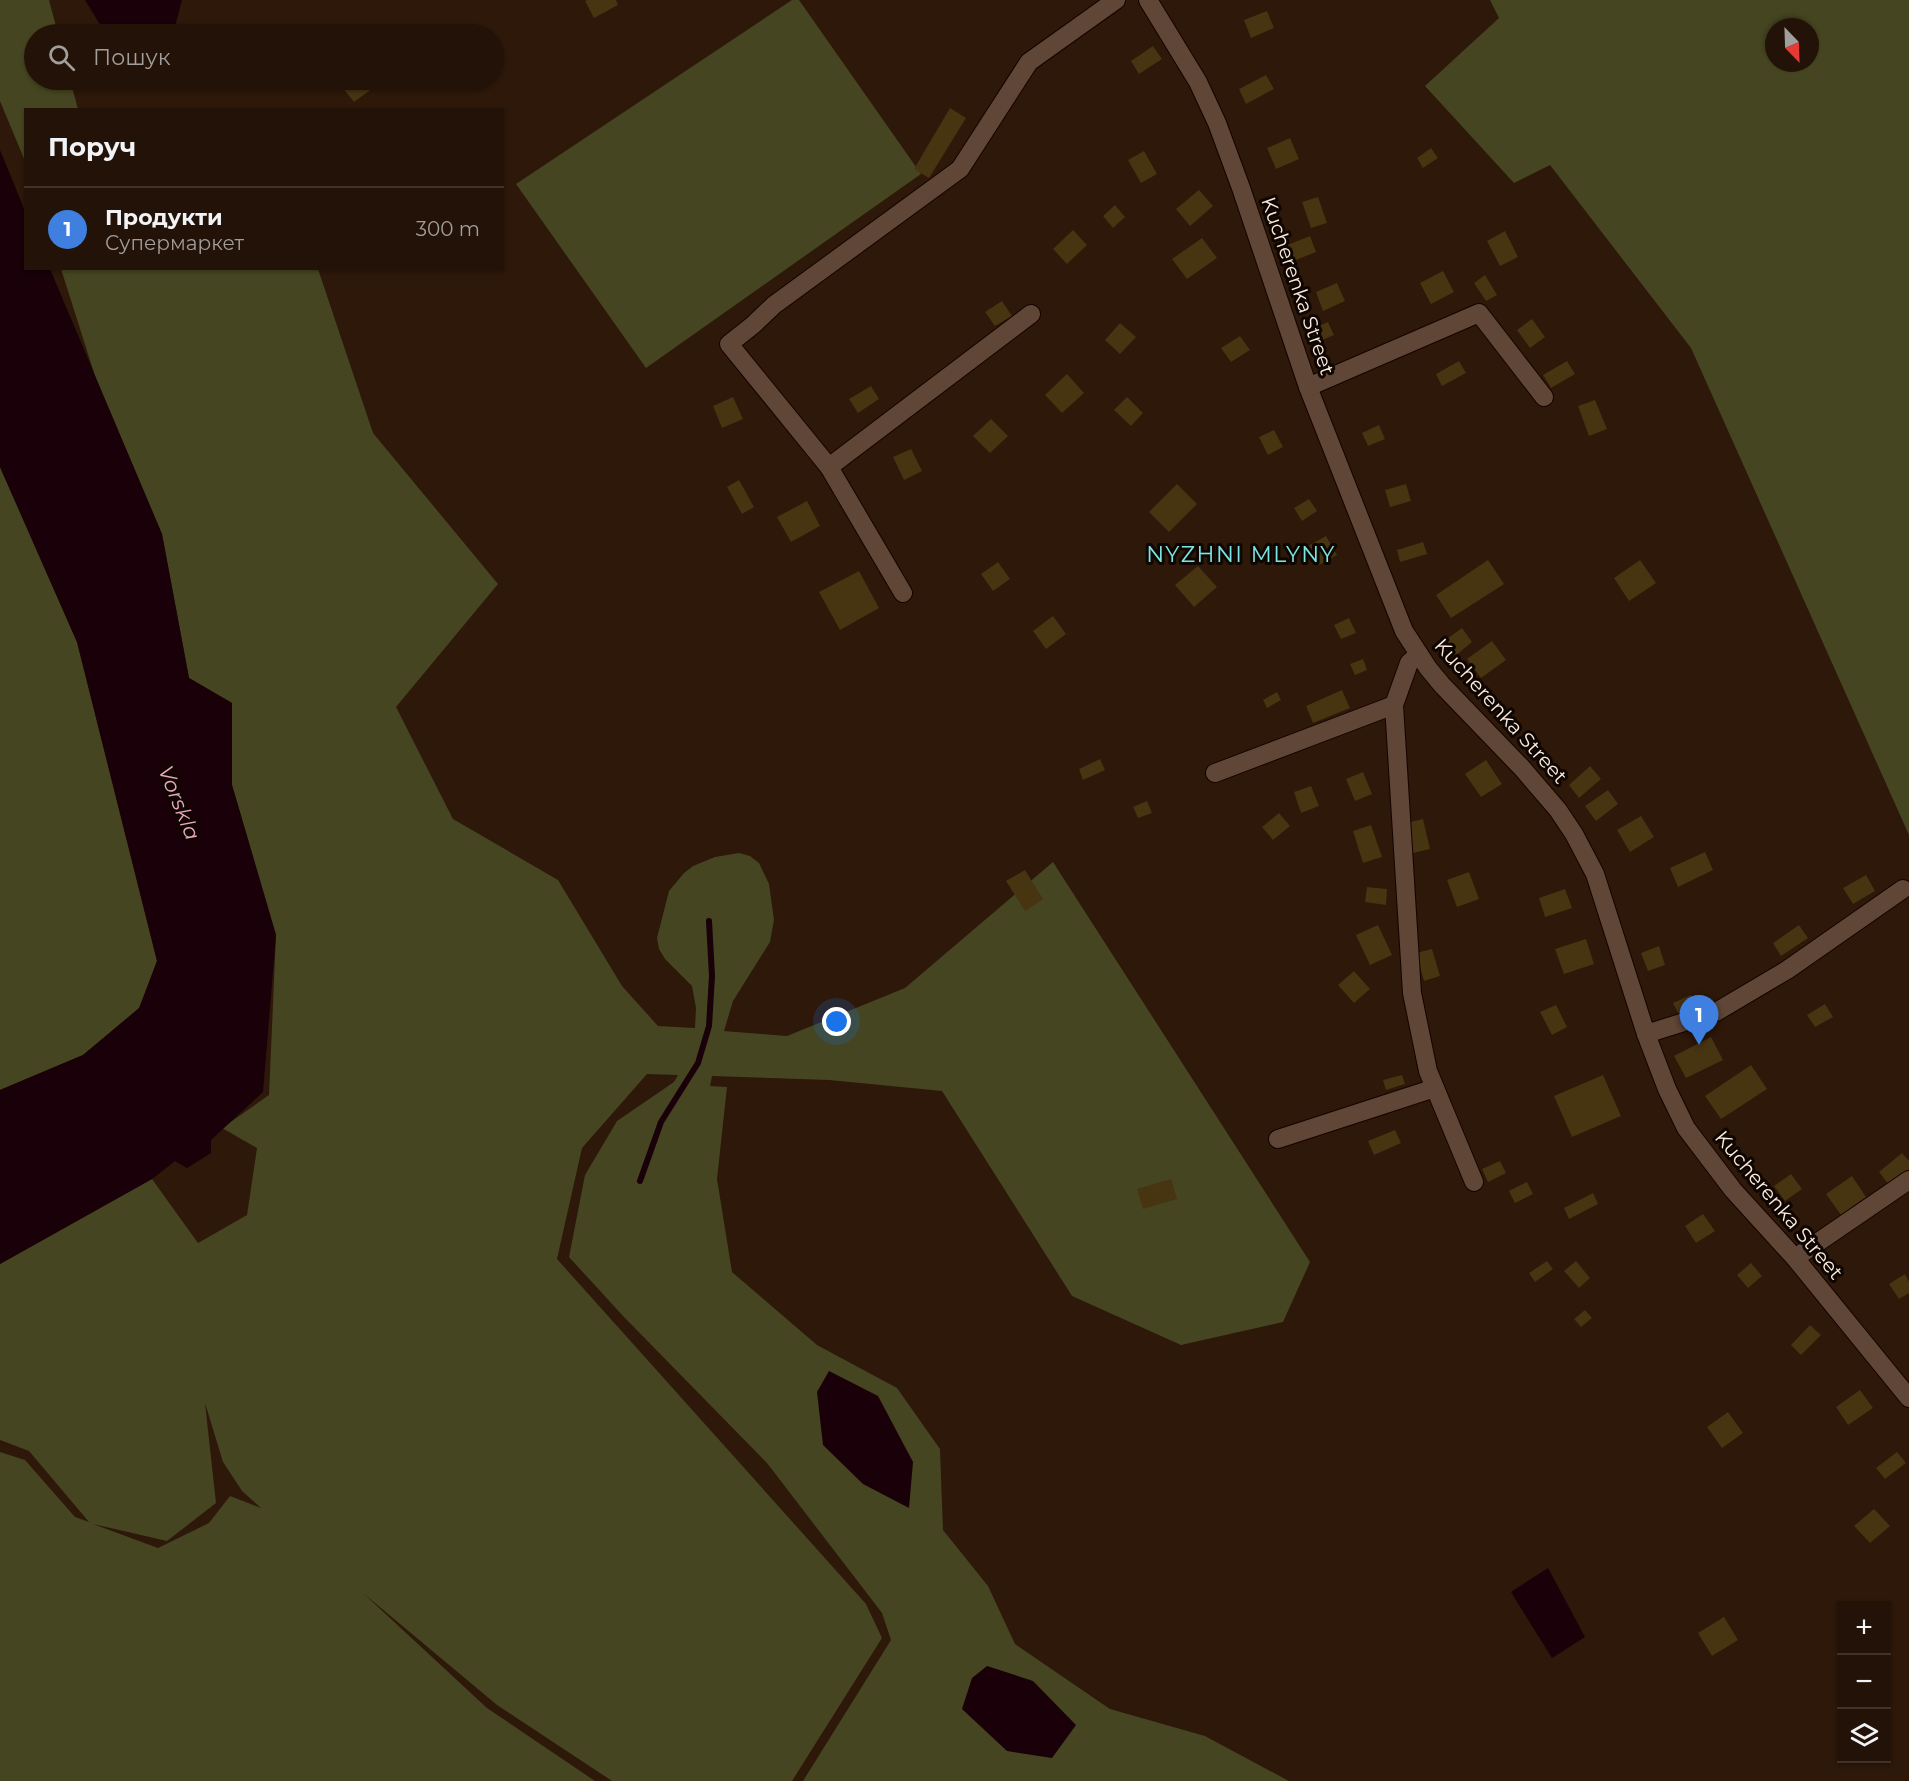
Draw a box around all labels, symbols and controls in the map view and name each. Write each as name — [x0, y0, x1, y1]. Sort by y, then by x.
north arrow — [1765, 18, 1819, 72]
search box — [24, 24, 504, 90]
icon: search — [45, 41, 78, 74]
text: Пошук — [93, 44, 171, 71]
text: Поруч — [48, 131, 136, 163]
street label: Kucherenka Street — [1256, 194, 1340, 378]
text: Продукти — [105, 204, 223, 231]
text: 1 — [64, 217, 71, 241]
text: 300 m — [416, 217, 480, 241]
text: Супермаркет — [105, 231, 244, 255]
district label: NYZHNI MLYNY — [1146, 541, 1336, 568]
street label: Kucherenka Street — [1430, 634, 1572, 788]
water label: Vorskla — [153, 762, 206, 843]
pin: 1 — [1680, 996, 1718, 1045]
your location — [822, 1007, 851, 1036]
street label: Kucherenka Street — [1710, 1126, 1848, 1284]
map controls — [1837, 1601, 1891, 1763]
button: + — [1837, 1601, 1891, 1655]
button: − — [1837, 1655, 1891, 1709]
button: layers — [1837, 1709, 1891, 1763]

